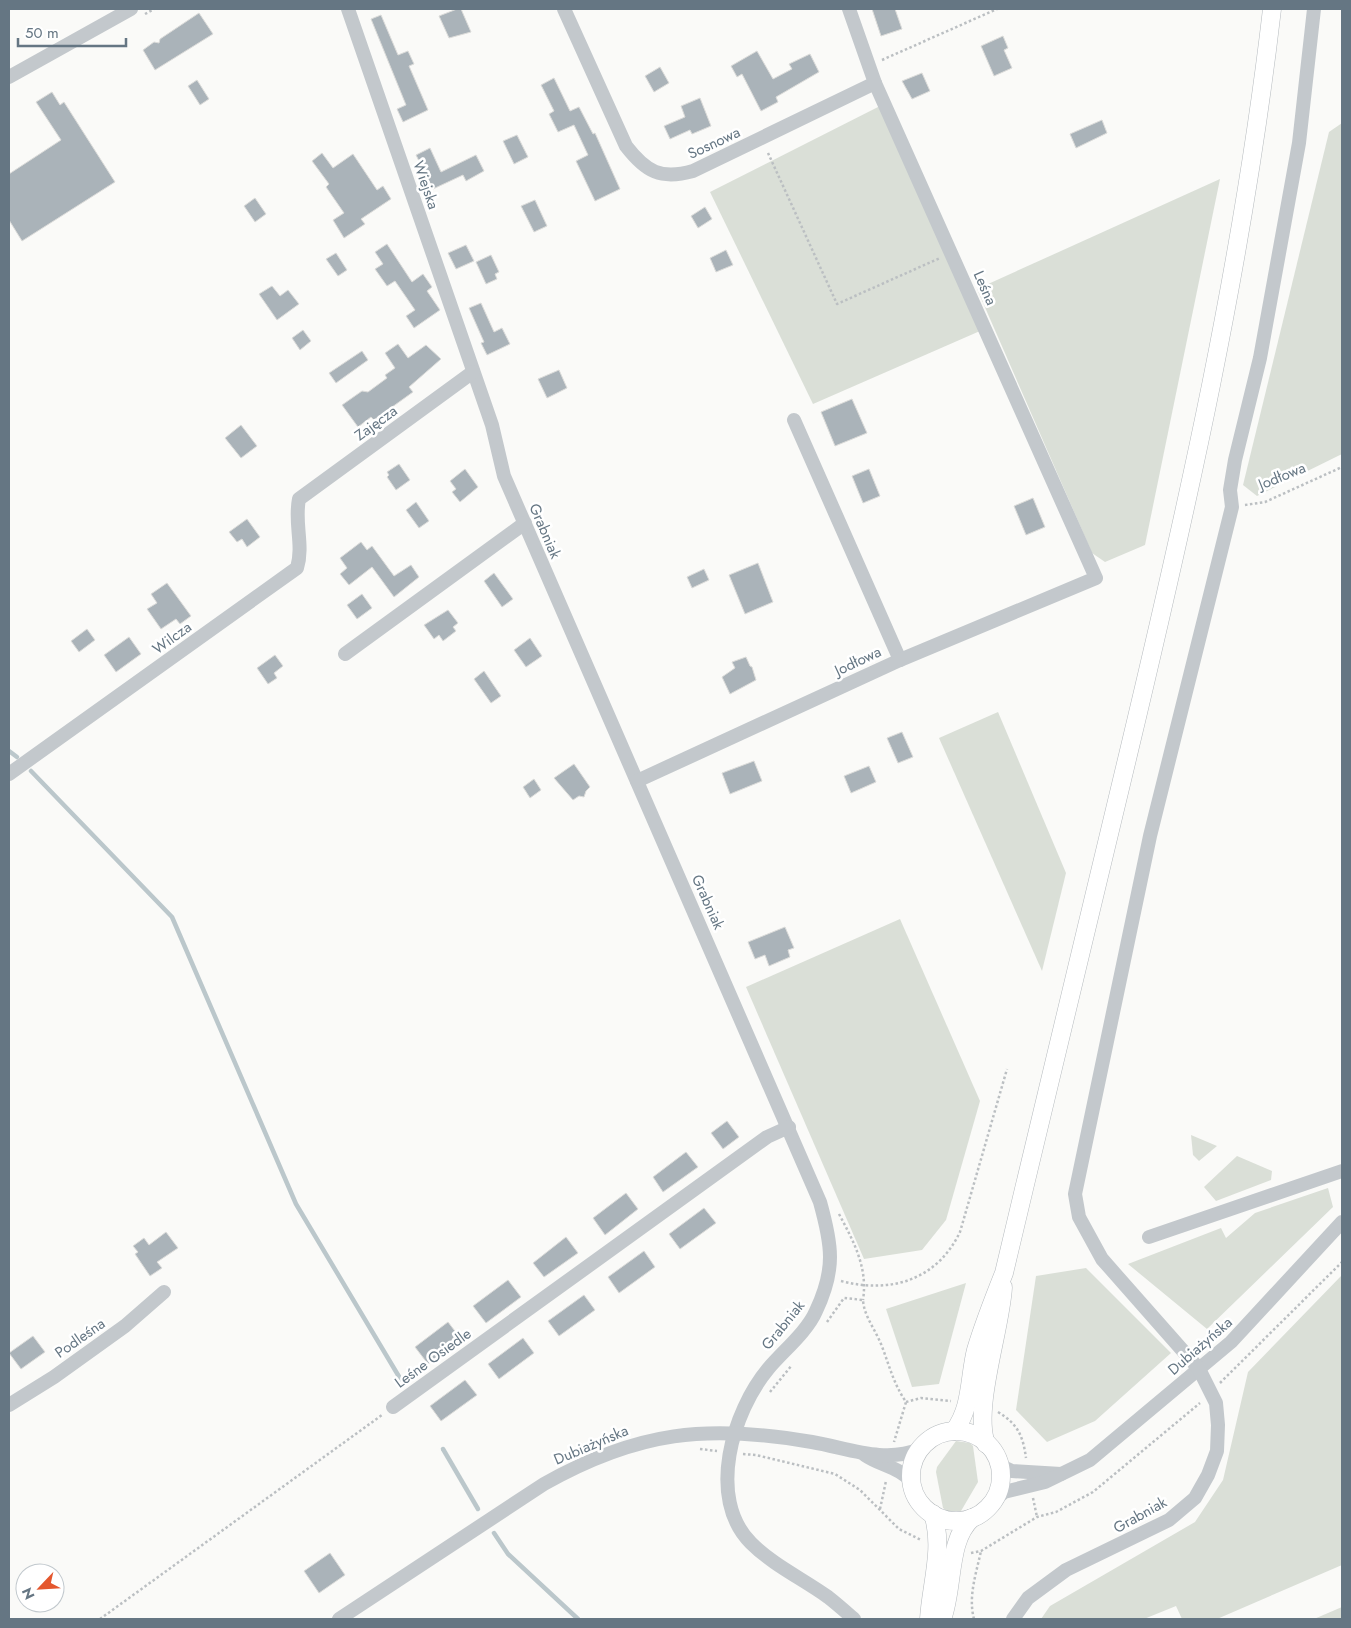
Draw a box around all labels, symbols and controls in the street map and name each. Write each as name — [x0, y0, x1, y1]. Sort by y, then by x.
scale bar — [18, 15, 125, 47]
text: 50 m — [25, 22, 59, 44]
street label: Sosnowa — [684, 121, 744, 165]
street label: Wiejska — [407, 158, 445, 212]
street label: Leśna — [968, 267, 1002, 309]
street label: Zajęcza — [350, 400, 402, 446]
street label: Jodłowa — [1253, 457, 1309, 496]
street label: Grabniak — [524, 500, 567, 562]
street label: Wilcza — [148, 616, 196, 660]
street label: Jodłowa — [829, 641, 885, 682]
street label: Grabniak — [686, 871, 730, 933]
street label: Grabniak — [756, 1295, 810, 1355]
street label: Dubiażyńska — [1163, 1312, 1237, 1380]
street label: Podleśna — [50, 1313, 110, 1363]
street label: Leśne Osiedle — [390, 1323, 476, 1393]
street label: Dubiażyńska — [550, 1419, 632, 1471]
street label: Grabniak — [1109, 1491, 1171, 1539]
north arrow — [15, 1563, 65, 1613]
text: N — [17, 1584, 40, 1603]

